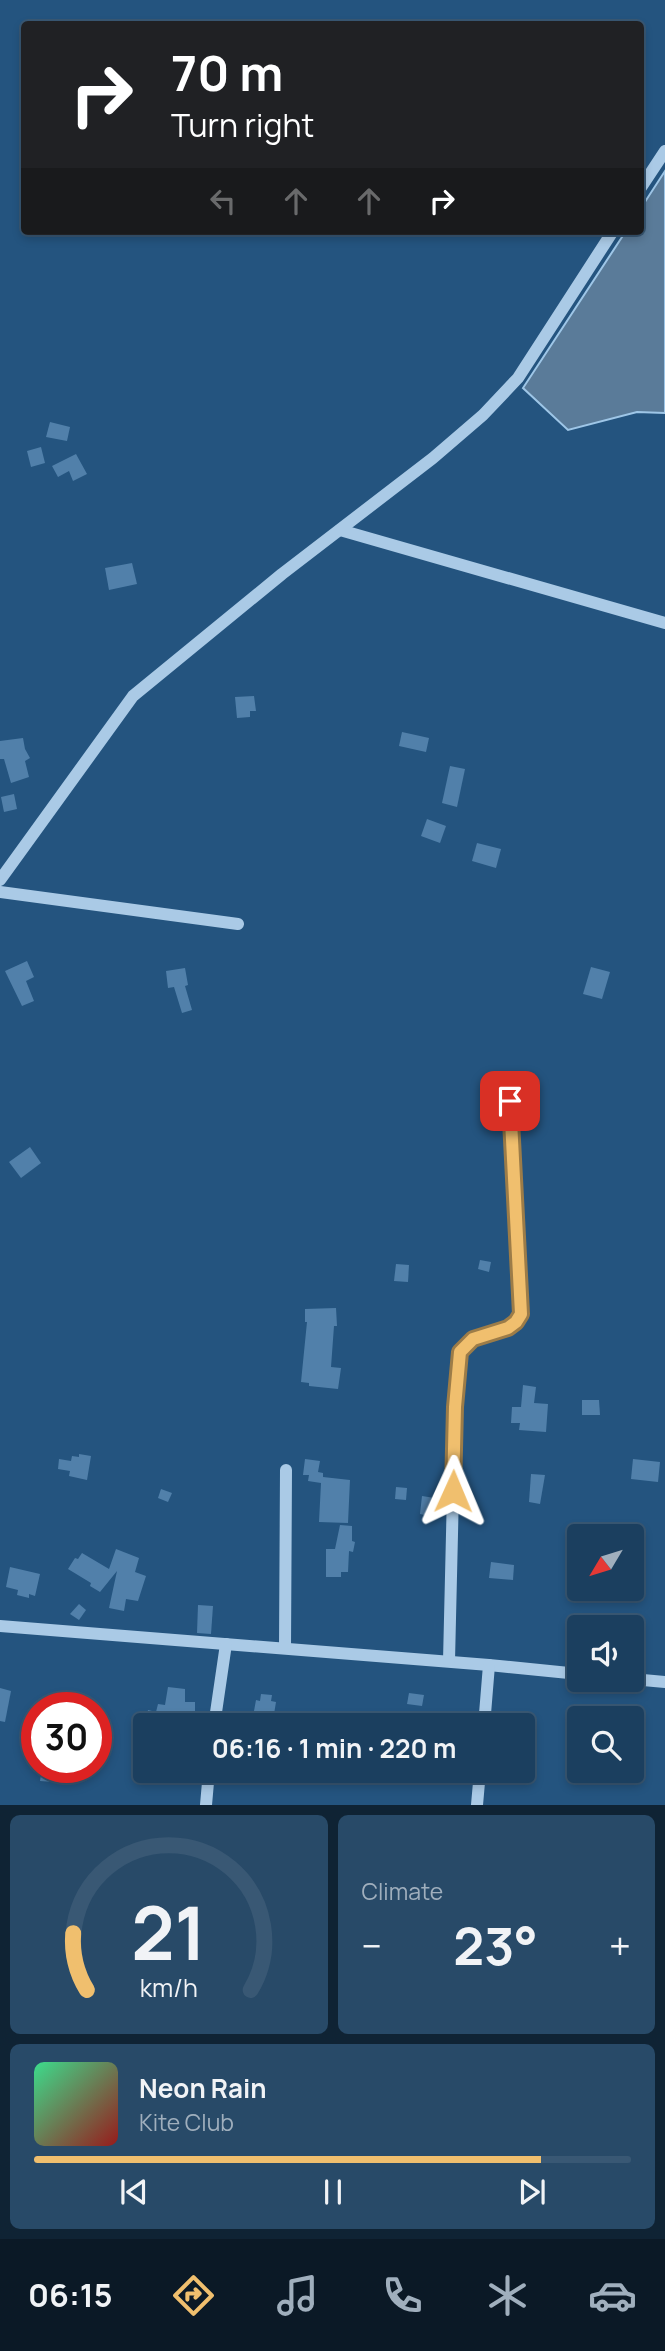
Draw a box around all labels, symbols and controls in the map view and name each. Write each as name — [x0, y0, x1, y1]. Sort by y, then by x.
text: 70 m — [171, 39, 283, 106]
icon: right — [56, 49, 147, 140]
text: Turn right — [171, 103, 314, 147]
icon: left — [204, 182, 242, 220]
icon: ahead — [277, 182, 315, 220]
icon: ahead — [350, 182, 388, 220]
icon: right — [423, 182, 461, 220]
pin — [480, 1071, 540, 1131]
icon: arrive — [491, 1082, 529, 1120]
position arrow — [416, 1454, 490, 1528]
north arrow — [567, 1524, 644, 1601]
map controls — [567, 1524, 644, 1783]
button: sound — [567, 1615, 644, 1692]
speed limit sign: 30 — [21, 1692, 112, 1783]
button: search — [567, 1706, 644, 1783]
text: 06:16 · 1 min · 220 m — [212, 1730, 456, 1766]
text: Climate — [362, 1875, 443, 1907]
text: 21 — [131, 1883, 206, 1983]
text: 23° — [453, 1910, 538, 1981]
text: − — [362, 1919, 382, 1971]
text: + — [609, 1919, 631, 1971]
text: km/h — [140, 1970, 198, 2005]
text: Neon Rain — [139, 2070, 267, 2106]
text: Kite Club — [139, 2106, 234, 2138]
icon: previous — [115, 2173, 153, 2211]
icon: pause — [314, 2173, 352, 2211]
icon: next — [513, 2173, 551, 2211]
icon: directions — [169, 2271, 218, 2320]
icon: music — [273, 2271, 322, 2320]
icon: phone — [378, 2271, 427, 2320]
icon: climate — [483, 2271, 532, 2320]
icon: car — [588, 2271, 637, 2320]
text: 06:15 — [28, 2273, 113, 2317]

